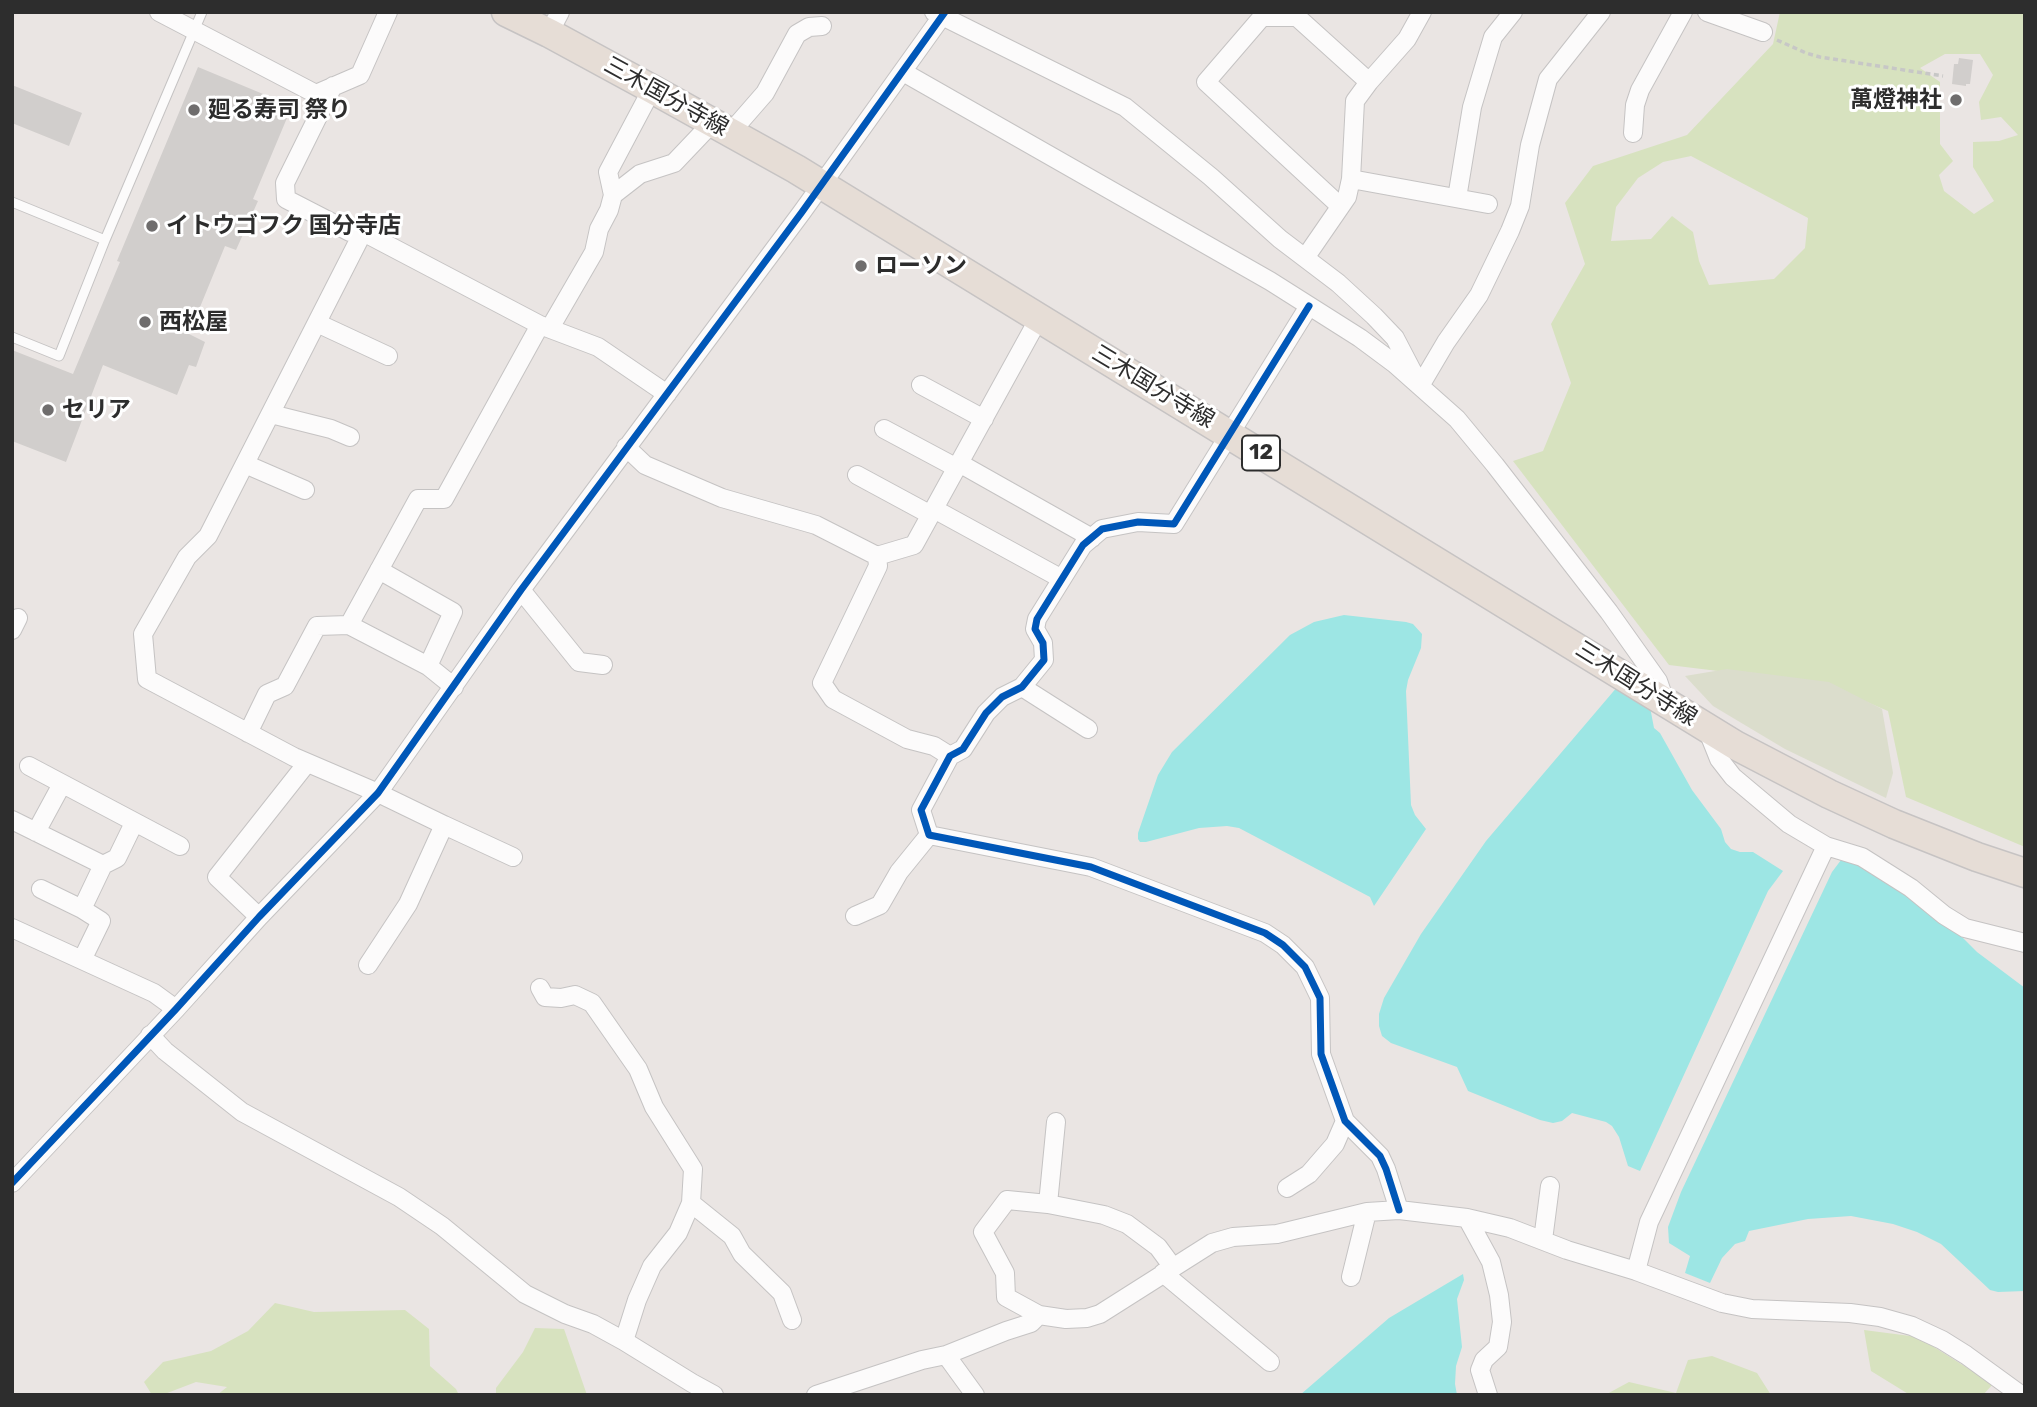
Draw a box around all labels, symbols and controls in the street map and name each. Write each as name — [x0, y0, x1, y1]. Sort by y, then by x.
street label: 三木国分寺線 — [599, 51, 733, 143]
place label: 萬燈神社 — [1850, 86, 1942, 114]
marker: 萬燈神社 — [1948, 92, 1964, 108]
place label: 廻る寿司 祭り — [208, 96, 351, 124]
marker: 廻る寿司 祭り — [186, 102, 202, 118]
place label: イトウゴフク 国分寺店 — [166, 212, 401, 240]
marker: イトウゴフク 国分寺店 — [144, 218, 160, 234]
place label: ローソン — [875, 252, 967, 280]
marker: ローソン — [853, 258, 869, 274]
place label: 西松屋 — [159, 308, 228, 336]
marker: 西松屋 — [137, 314, 153, 330]
street label: 三木国分寺線 — [1087, 340, 1219, 434]
place label: セリア — [62, 396, 131, 424]
marker: セリア — [40, 402, 56, 418]
road number: 12 — [1242, 435, 1280, 470]
street label: 三木国分寺線 — [1570, 636, 1702, 732]

